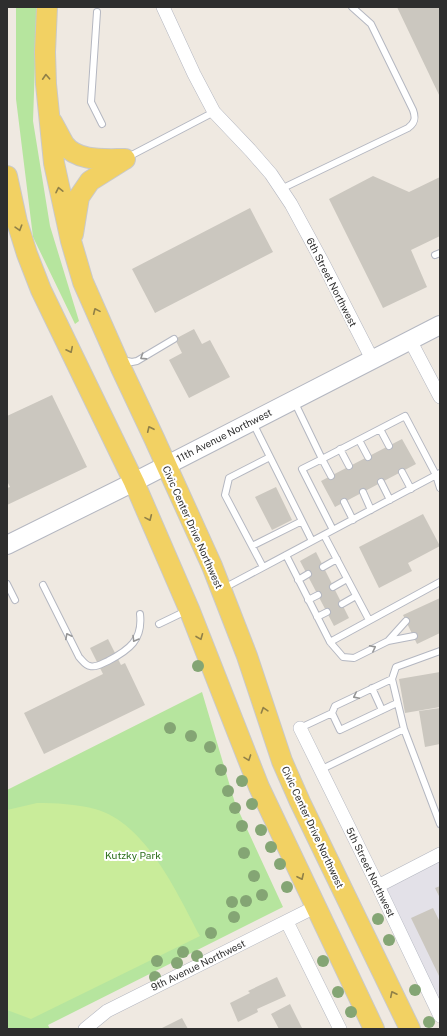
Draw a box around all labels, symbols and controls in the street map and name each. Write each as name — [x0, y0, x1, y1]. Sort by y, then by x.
one-way arrow — [42, 74, 50, 80]
one-way arrow — [56, 186, 64, 193]
one-way arrow — [14, 224, 23, 231]
street label: 6th Street Northwest — [304, 235, 360, 329]
one-way arrow — [93, 307, 101, 315]
one-way arrow — [65, 346, 73, 354]
one-way arrow — [141, 352, 148, 359]
street label: 11th Avenue Northwest — [174, 406, 274, 464]
one-way arrow — [147, 426, 155, 433]
street label: Civic Center Drive Northwest — [160, 464, 226, 590]
one-way arrow — [144, 515, 152, 522]
one-way arrow — [65, 632, 73, 640]
one-way arrow — [196, 634, 204, 641]
one-way arrow — [133, 635, 140, 642]
one-way arrow — [369, 646, 376, 653]
one-way arrow — [353, 691, 361, 699]
one-way arrow — [261, 707, 269, 714]
one-way arrow — [243, 755, 252, 762]
street label: Civic Center Drive Northwest — [279, 764, 347, 890]
street label: 5th Street Northwest — [344, 825, 398, 919]
park label: Kutzky Park — [105, 849, 161, 861]
one-way arrow — [296, 873, 304, 880]
street label: 9th Avenue Northwest — [149, 937, 247, 993]
one-way arrow — [390, 991, 398, 998]

